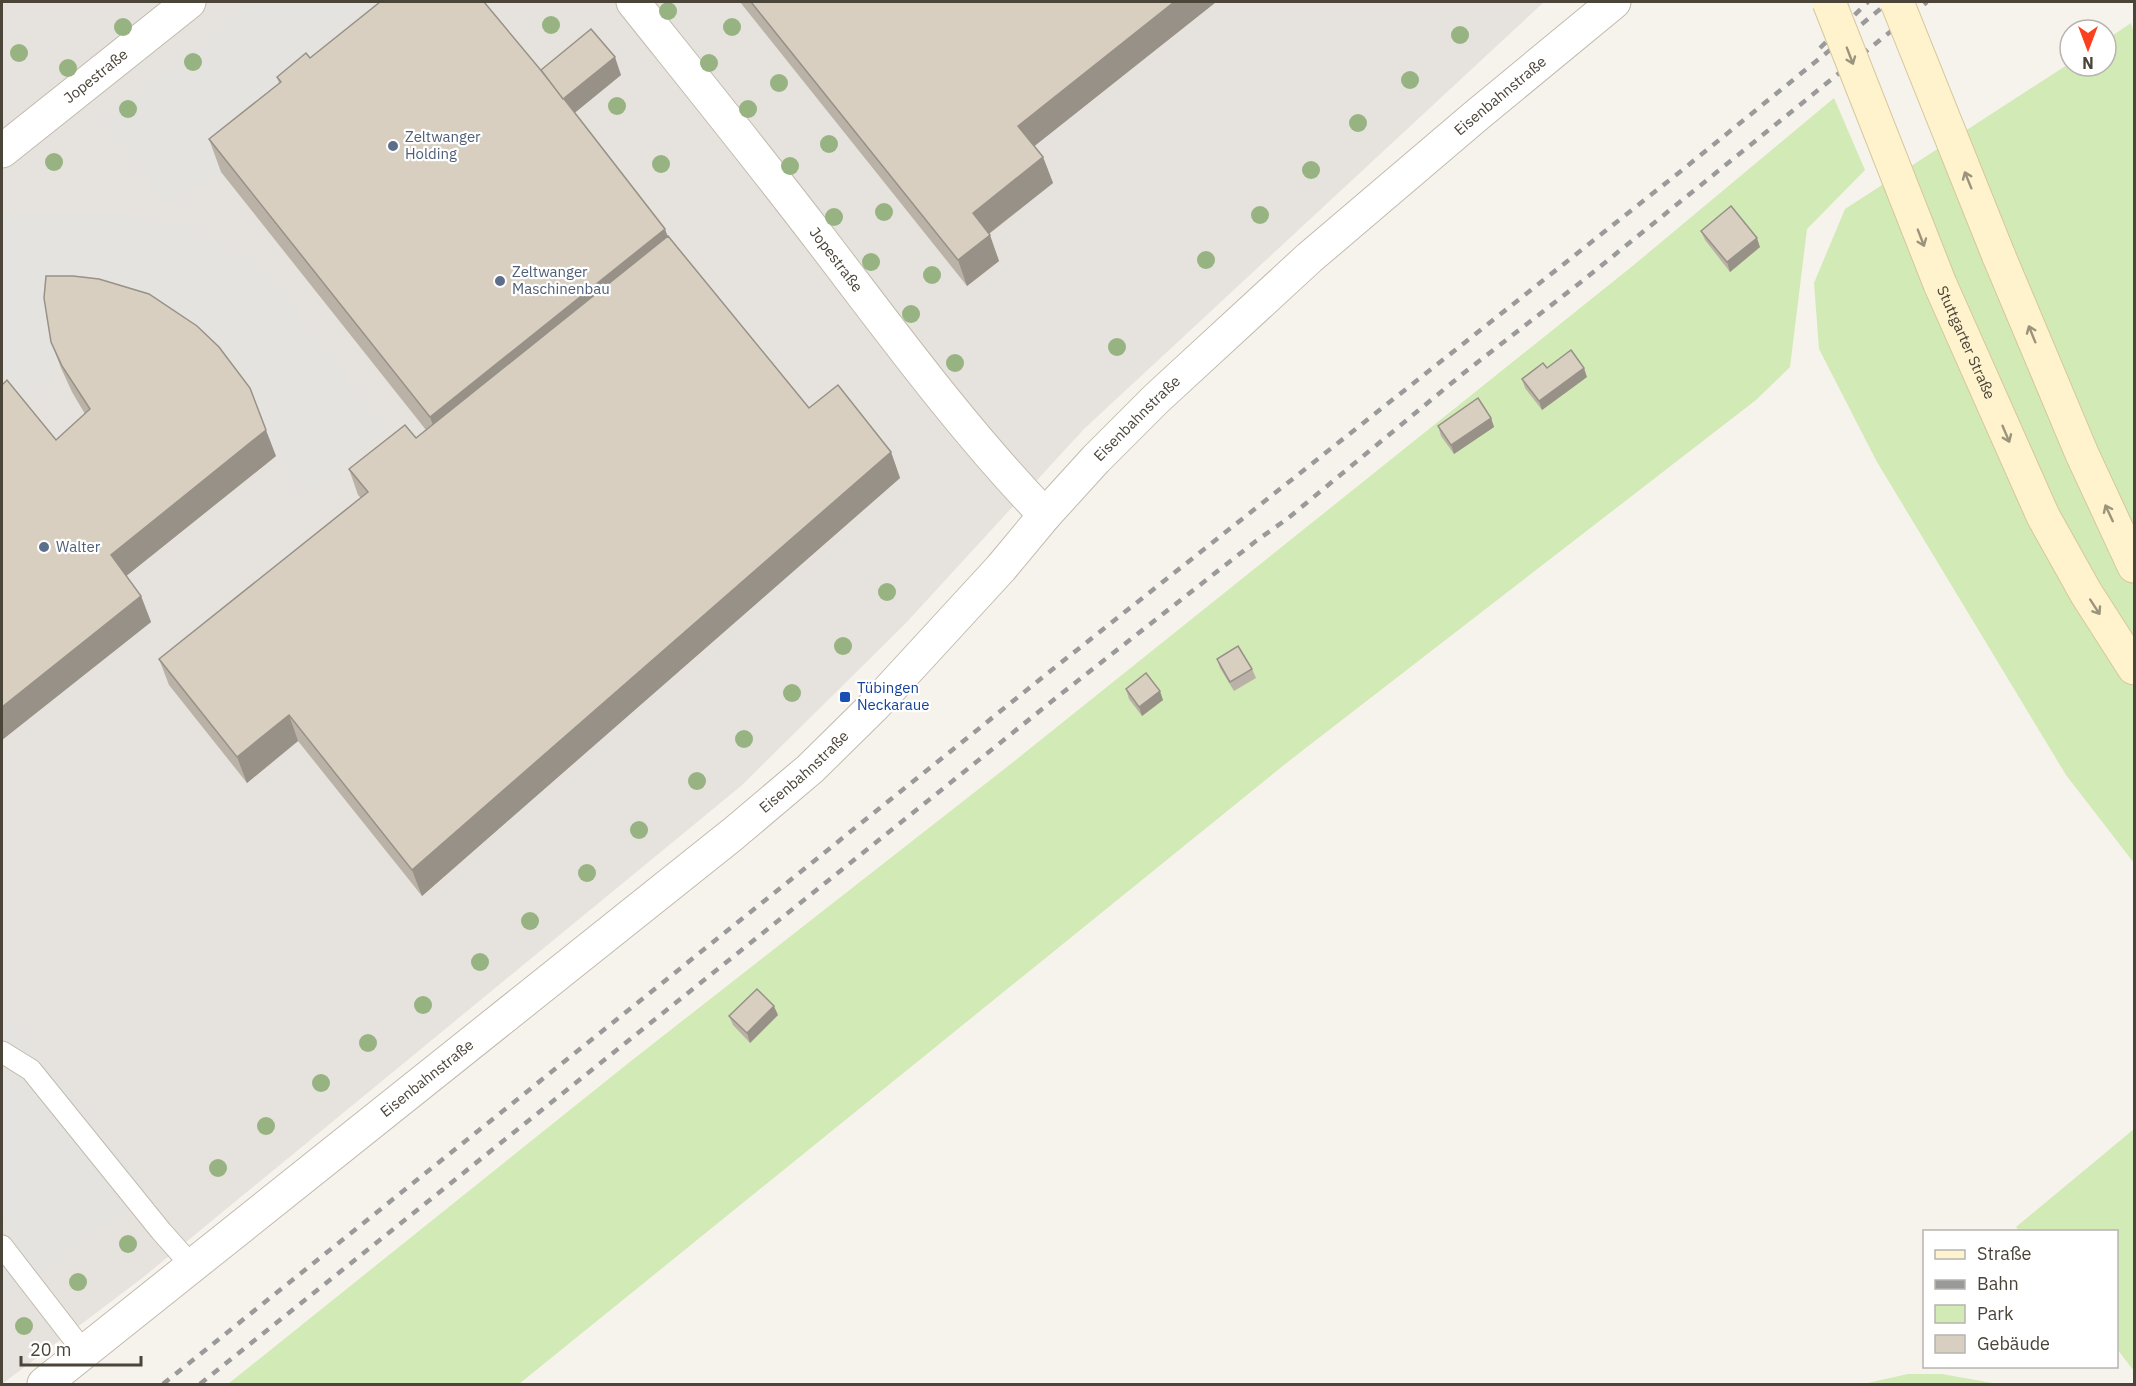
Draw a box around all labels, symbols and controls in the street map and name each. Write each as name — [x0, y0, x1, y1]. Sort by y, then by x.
north arrow — [2058, 18, 2118, 78]
street label: Jopestraße — [60, 44, 131, 107]
one-way arrow — [1845, 46, 1856, 65]
street label: Eisenbahnstraße — [1450, 52, 1550, 139]
text: N — [2082, 53, 2094, 73]
place label: Zeltwanger Holding — [405, 127, 481, 163]
marker: Zeltwanger Holding — [386, 139, 400, 153]
one-way arrow — [1962, 172, 1973, 190]
street label: Jopestraße — [806, 223, 867, 296]
one-way arrow — [1917, 228, 1928, 246]
place label: Zeltwanger Maschinenbau — [512, 262, 610, 298]
marker: Zeltwanger Maschinenbau — [493, 274, 507, 288]
street label: Stuttgarter Straße — [1933, 283, 2000, 402]
one-way arrow — [2026, 326, 2037, 344]
street label: Eisenbahnstraße — [1089, 371, 1184, 465]
one-way arrow — [2001, 424, 2012, 442]
one-way arrow — [2103, 505, 2114, 523]
place label: Walter — [56, 537, 101, 556]
marker: Walter — [37, 540, 51, 554]
one-way arrow — [2089, 598, 2101, 615]
place label: Tübingen Neckaraue — [857, 678, 929, 714]
marker: Tübingen Neckaraue — [838, 690, 852, 704]
street label: Eisenbahnstraße — [755, 726, 852, 817]
street label: Eisenbahnstraße — [376, 1035, 477, 1121]
legend — [1923, 1230, 2118, 1368]
text: Straße — [1977, 1242, 2031, 1265]
text: Bahn — [1977, 1272, 2019, 1295]
text: Park — [1977, 1302, 2014, 1325]
scale bar — [21, 1329, 141, 1367]
text: Gebäude — [1977, 1332, 2050, 1355]
text: 20 m — [30, 1338, 72, 1361]

